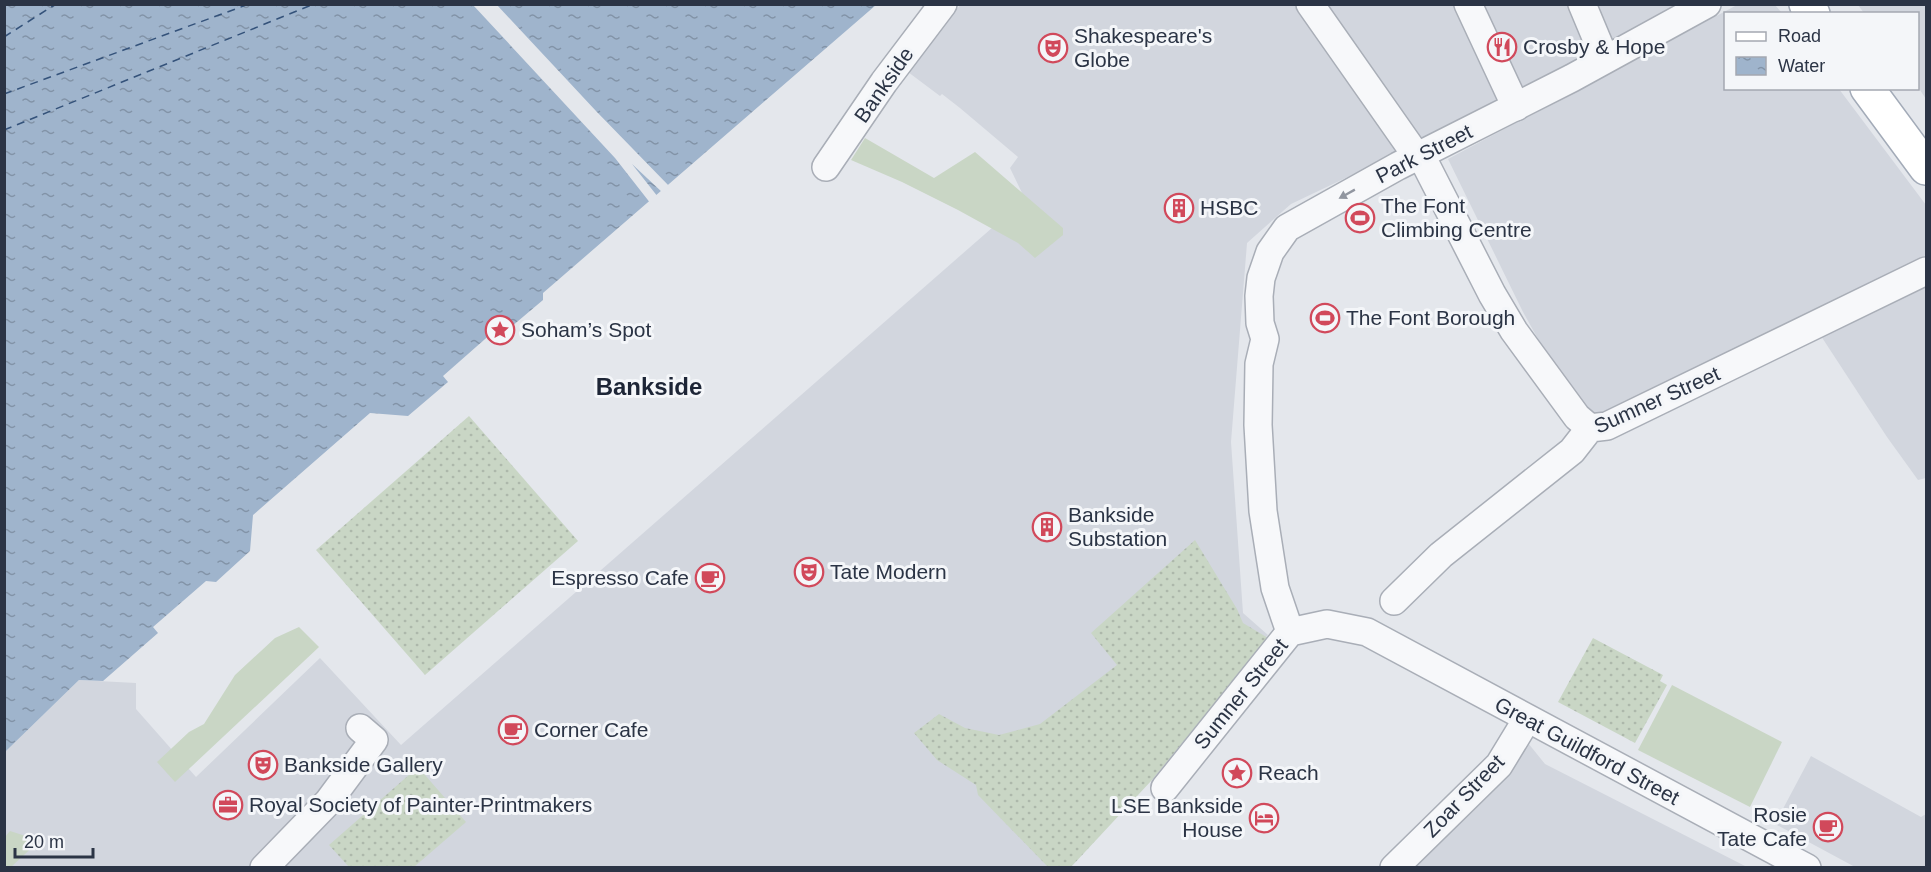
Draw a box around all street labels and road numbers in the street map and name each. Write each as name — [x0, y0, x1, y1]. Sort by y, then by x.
street label: Bankside — [849, 43, 918, 127]
street label: Park Street — [1372, 119, 1476, 188]
street label: Sumner Street — [1590, 361, 1723, 438]
street label: Sumner Street — [1189, 634, 1292, 754]
street label: Great Guildford Street — [1491, 692, 1683, 809]
street label: Zoar Street — [1419, 750, 1509, 841]

